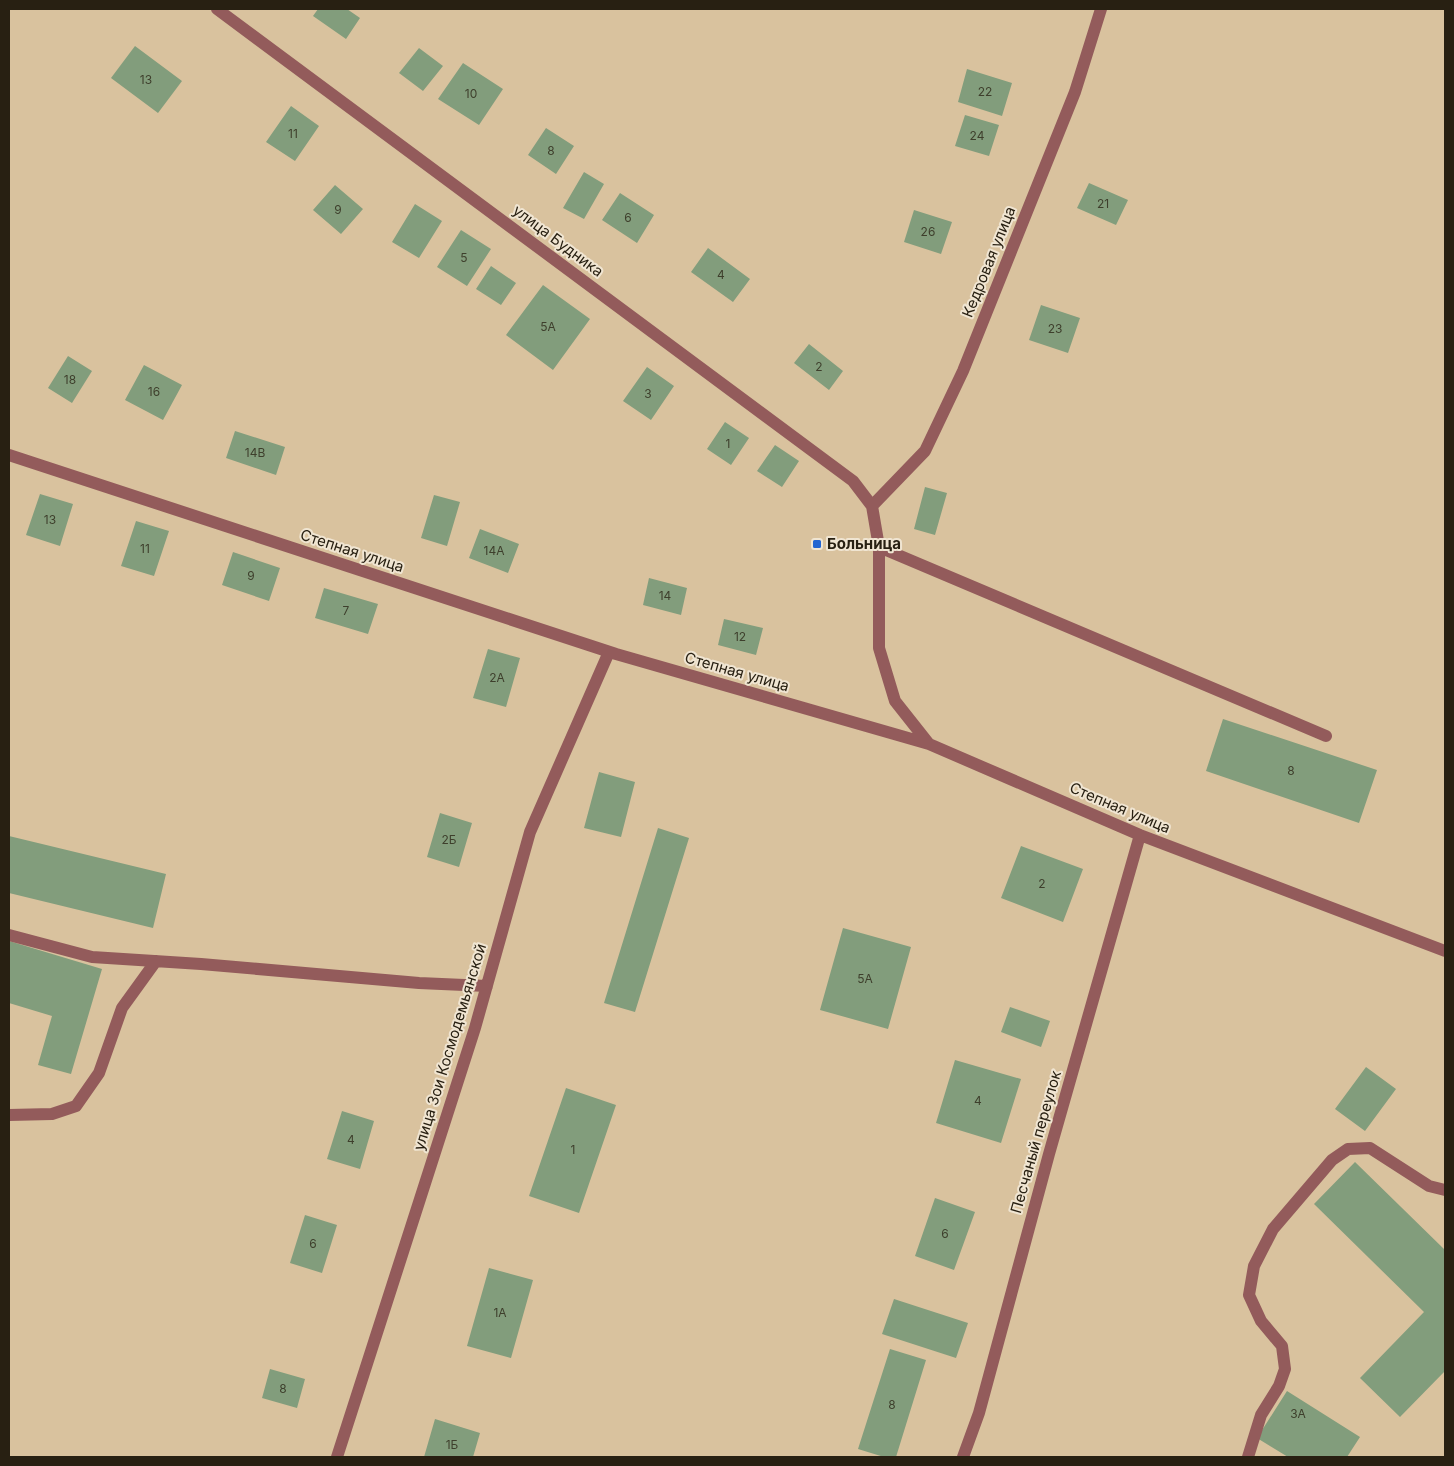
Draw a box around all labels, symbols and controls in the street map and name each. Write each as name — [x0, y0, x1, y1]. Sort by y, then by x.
house number: 13 — [140, 72, 152, 87]
house number: 22 — [978, 84, 992, 99]
house number: 10 — [465, 86, 477, 101]
house number: 11 — [288, 126, 298, 141]
house number: 24 — [970, 128, 985, 143]
house number: 8 — [547, 143, 555, 158]
house number: 21 — [1097, 196, 1109, 211]
street label: улица Будника — [509, 201, 607, 281]
house number: 9 — [334, 202, 342, 217]
street label: Кедровая улица — [958, 204, 1019, 320]
house number: 6 — [624, 210, 632, 225]
house number: 26 — [921, 224, 935, 239]
house number: 5 — [460, 250, 468, 265]
house number: 4 — [717, 267, 725, 282]
house number: 5А — [540, 319, 556, 334]
house number: 23 — [1048, 321, 1062, 336]
house number: 2 — [815, 359, 823, 374]
house number: 18 — [64, 372, 76, 387]
house number: 16 — [148, 384, 160, 399]
house number: 3 — [644, 386, 652, 401]
house number: 1 — [726, 436, 730, 451]
house number: 14В — [245, 445, 265, 460]
house number: 13 — [44, 512, 56, 527]
street label: Степная улица — [298, 525, 406, 576]
place label: Больница — [827, 534, 901, 553]
marker: Больница — [811, 538, 823, 550]
house number: 11 — [140, 541, 150, 556]
house number: 14А — [484, 543, 504, 558]
house number: 9 — [247, 568, 255, 583]
house number: 14 — [659, 588, 672, 603]
house number: 7 — [343, 603, 350, 618]
house number: 12 — [734, 629, 746, 644]
street label: Степная улица — [683, 648, 792, 695]
house number: 2А — [489, 670, 505, 685]
house number: 8 — [1287, 763, 1295, 778]
street label: Степная улица — [1067, 778, 1173, 837]
house number: 2Б — [441, 832, 457, 847]
house number: 2 — [1038, 876, 1046, 891]
street label: улица Зои Космодемьянской — [409, 941, 490, 1153]
house number: 5А — [857, 971, 873, 986]
street label: Песчаный переулок — [1006, 1068, 1065, 1215]
house number: 4 — [974, 1093, 982, 1108]
house number: 4 — [347, 1132, 355, 1147]
house number: 1 — [571, 1142, 575, 1157]
house number: 6 — [941, 1226, 949, 1241]
house number: 6 — [309, 1236, 317, 1251]
house number: 1А — [493, 1305, 507, 1320]
house number: 8 — [279, 1381, 287, 1396]
house number: 8 — [888, 1397, 896, 1412]
house number: 3А — [1290, 1406, 1306, 1421]
house number: 1Б — [446, 1437, 459, 1452]

